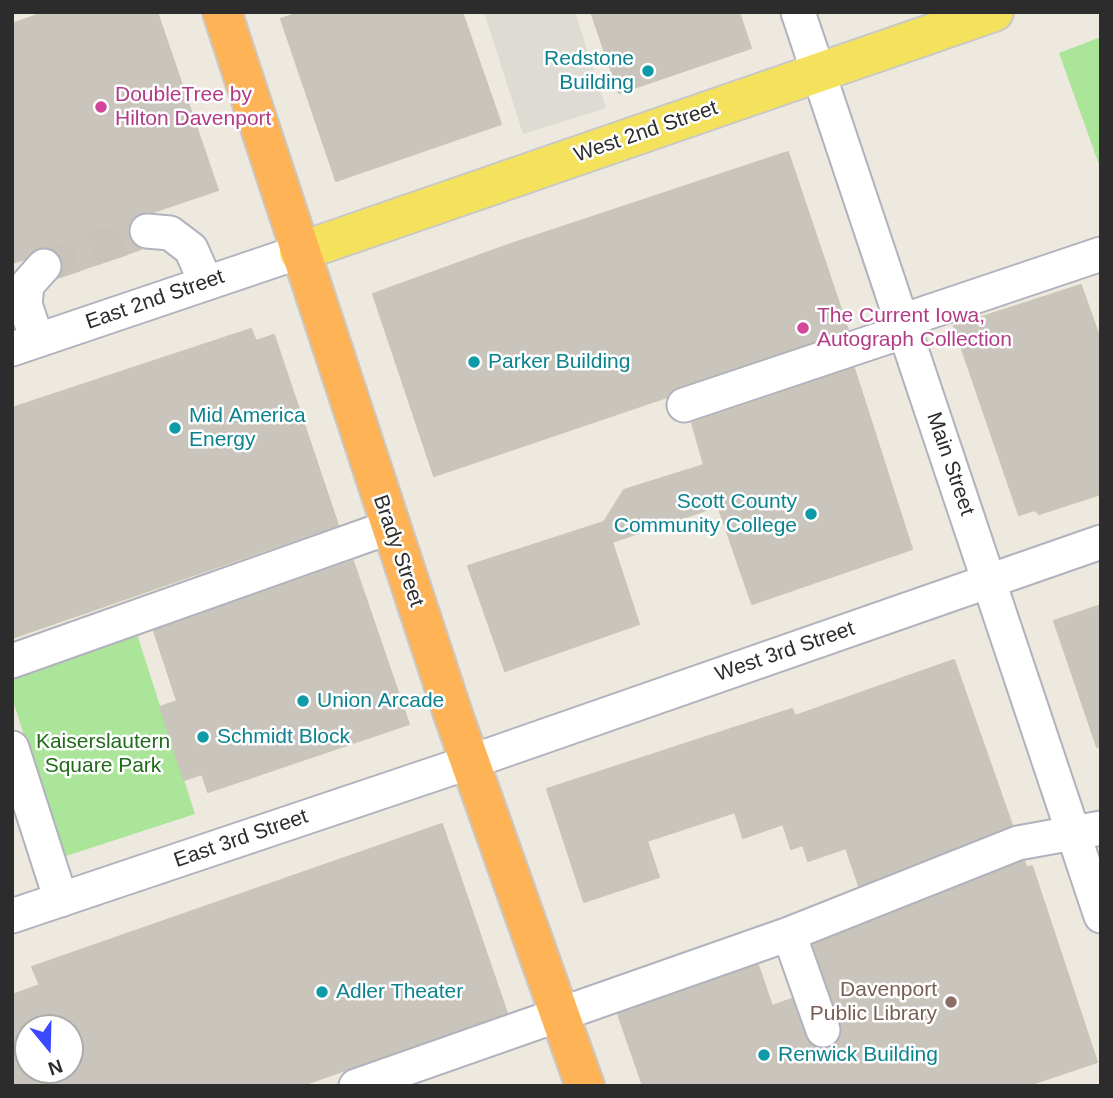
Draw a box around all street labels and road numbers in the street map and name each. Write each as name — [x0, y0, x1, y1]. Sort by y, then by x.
street label: West 2nd Street — [571, 96, 721, 168]
street label: East 2nd Street — [82, 265, 228, 335]
street label: Main Street — [921, 409, 979, 519]
street label: Brady Street — [367, 492, 429, 610]
street label: West 3rd Street — [712, 616, 858, 688]
street label: East 3rd Street — [171, 804, 311, 874]

